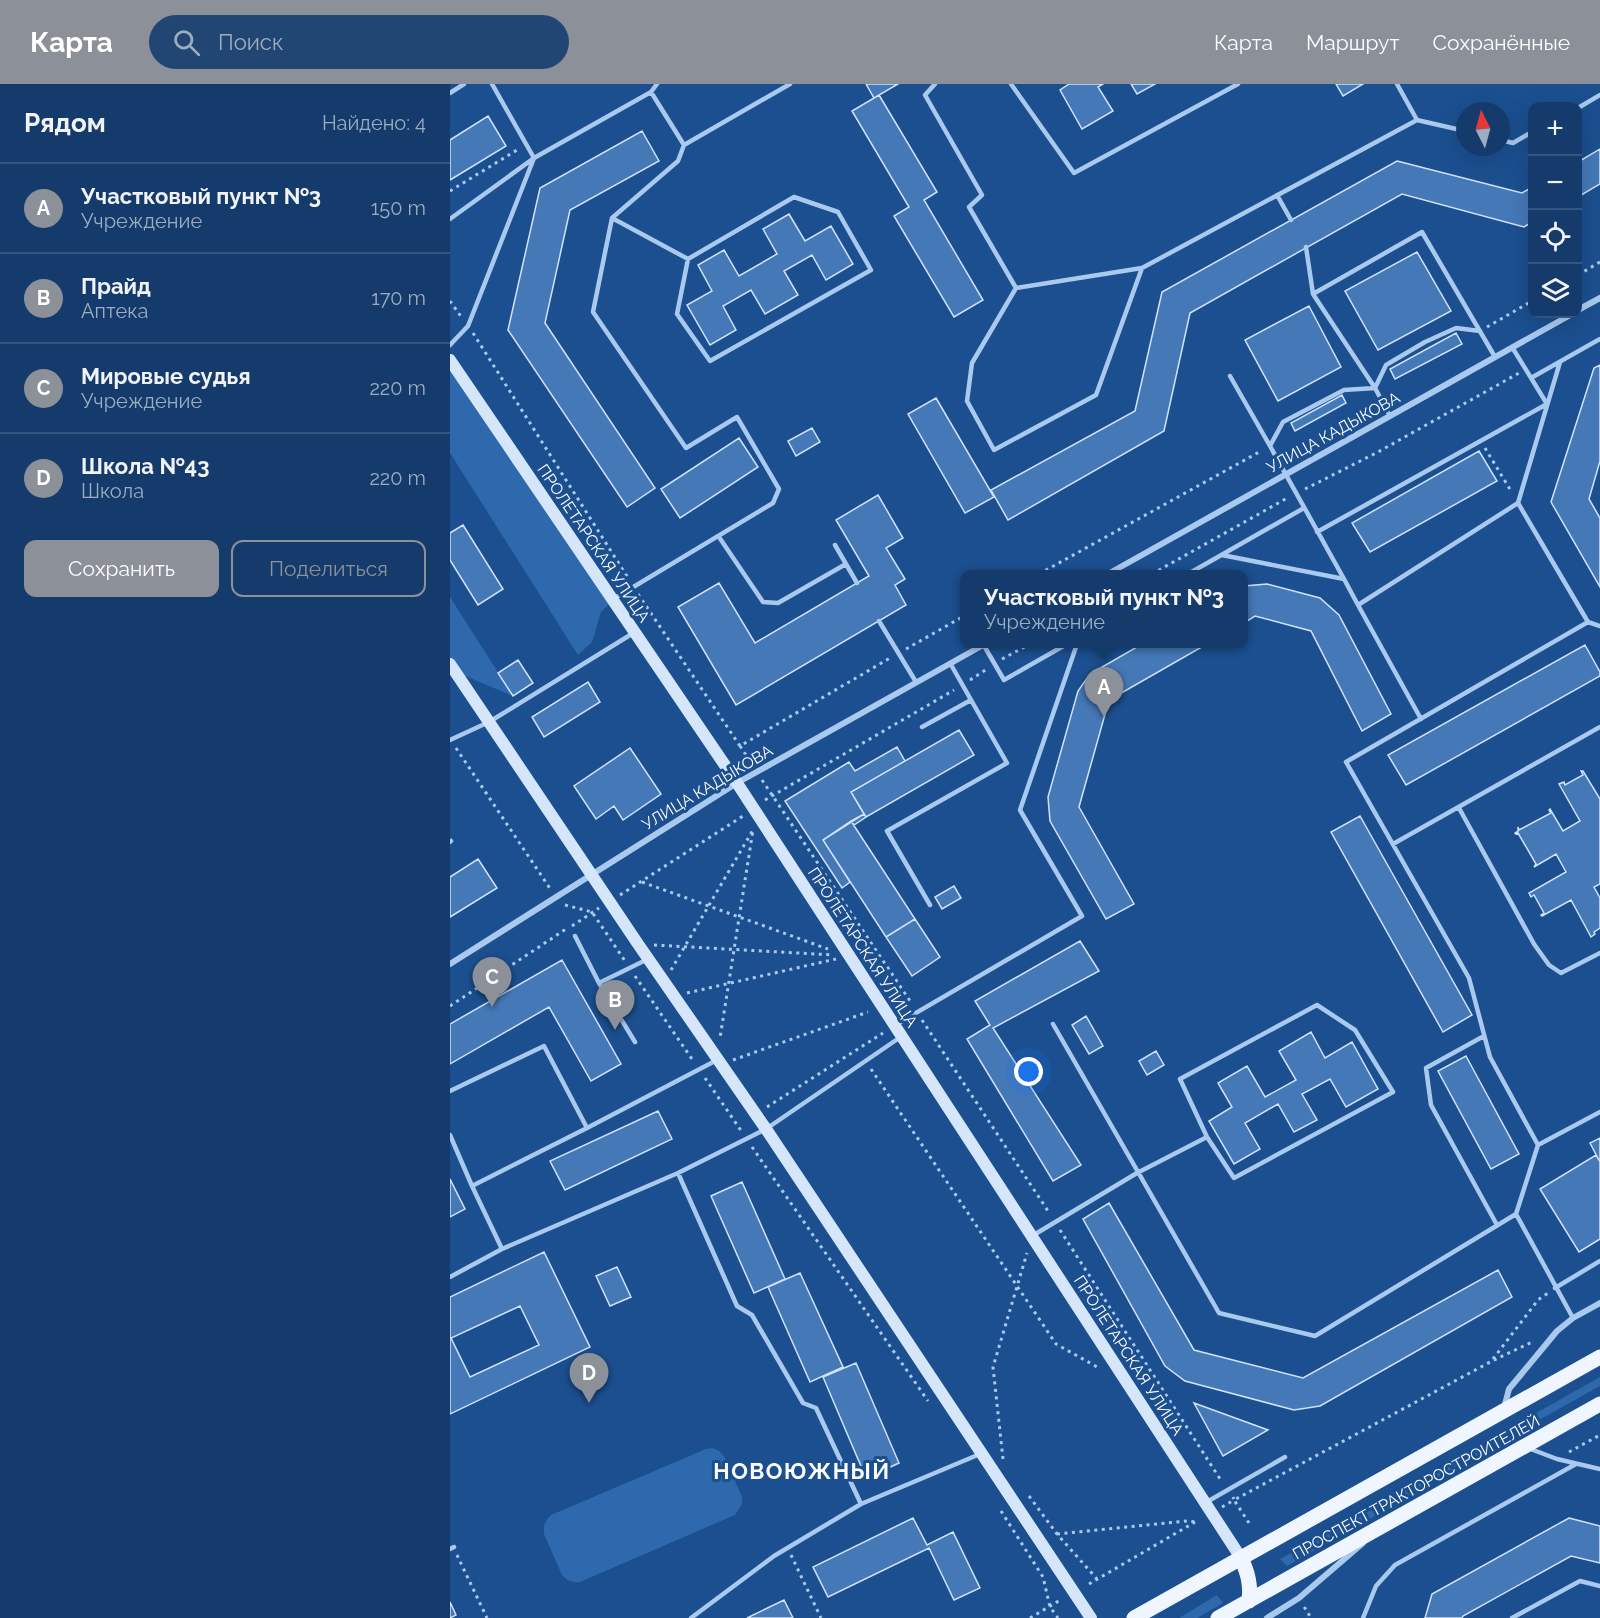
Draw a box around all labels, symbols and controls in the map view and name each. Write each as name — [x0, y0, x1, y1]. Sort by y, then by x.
search box — [149, 15, 569, 69]
text: Карта — [30, 26, 113, 59]
icon: search — [170, 26, 203, 59]
text: Поиск — [218, 29, 283, 55]
text: Карта — [1214, 30, 1273, 55]
text: Маршрут — [1306, 30, 1399, 55]
text: Сохранённые — [1432, 30, 1570, 55]
north arrow — [1456, 102, 1510, 156]
map controls — [1528, 102, 1582, 318]
button: + — [1528, 102, 1582, 156]
text: Рядом — [24, 108, 106, 138]
text: Найдено: 4 — [322, 111, 426, 135]
button: − — [1528, 156, 1582, 210]
text: Участковый пункт №3 — [81, 183, 321, 209]
text: A — [37, 196, 50, 220]
text: 150 m — [371, 196, 426, 220]
text: Учреждение — [81, 209, 202, 233]
button: locate — [1528, 210, 1582, 264]
button: layers — [1528, 264, 1582, 318]
text: Прайд — [81, 273, 151, 299]
text: B — [37, 286, 50, 310]
text: 170 m — [371, 286, 426, 310]
text: Аптека — [81, 299, 148, 323]
text: Мировые судья — [81, 363, 251, 389]
text: C — [37, 376, 50, 400]
text: 220 m — [369, 376, 426, 400]
street label: УЛИЦА КАДЫКОВА — [1263, 388, 1403, 477]
text: Учреждение — [81, 389, 202, 413]
text: Школа №43 — [81, 453, 209, 479]
street label: ПРОЛЕТАРСКАЯ УЛИЦА — [534, 461, 654, 626]
text: D — [36, 466, 51, 490]
text: 220 m — [369, 466, 426, 490]
text: Школа — [81, 479, 144, 503]
button: Сохранить — [24, 540, 219, 597]
button: Поделиться — [231, 540, 426, 597]
popup — [960, 570, 1248, 648]
text: Участковый пункт №3 — [984, 584, 1224, 610]
text: Учреждение — [984, 610, 1105, 634]
pin: A — [1084, 668, 1124, 717]
street label: УЛИЦА КАДЫКОВА — [638, 741, 776, 834]
street label: ПРОЛЕТАРСКАЯ УЛИЦА — [804, 864, 921, 1031]
pin: C — [472, 958, 512, 1007]
pin: B — [596, 980, 634, 1030]
your location — [1014, 1057, 1043, 1086]
street label: ПРОЛЕТАРСКАЯ УЛИЦА — [1070, 1272, 1187, 1439]
pin: D — [570, 1354, 608, 1403]
street label: ПРОСПЕКТ ТРАКТОРОСТРОИТЕЛЕЙ — [1289, 1411, 1543, 1564]
district label: НОВОЮЖНЫЙ — [713, 1458, 891, 1484]

